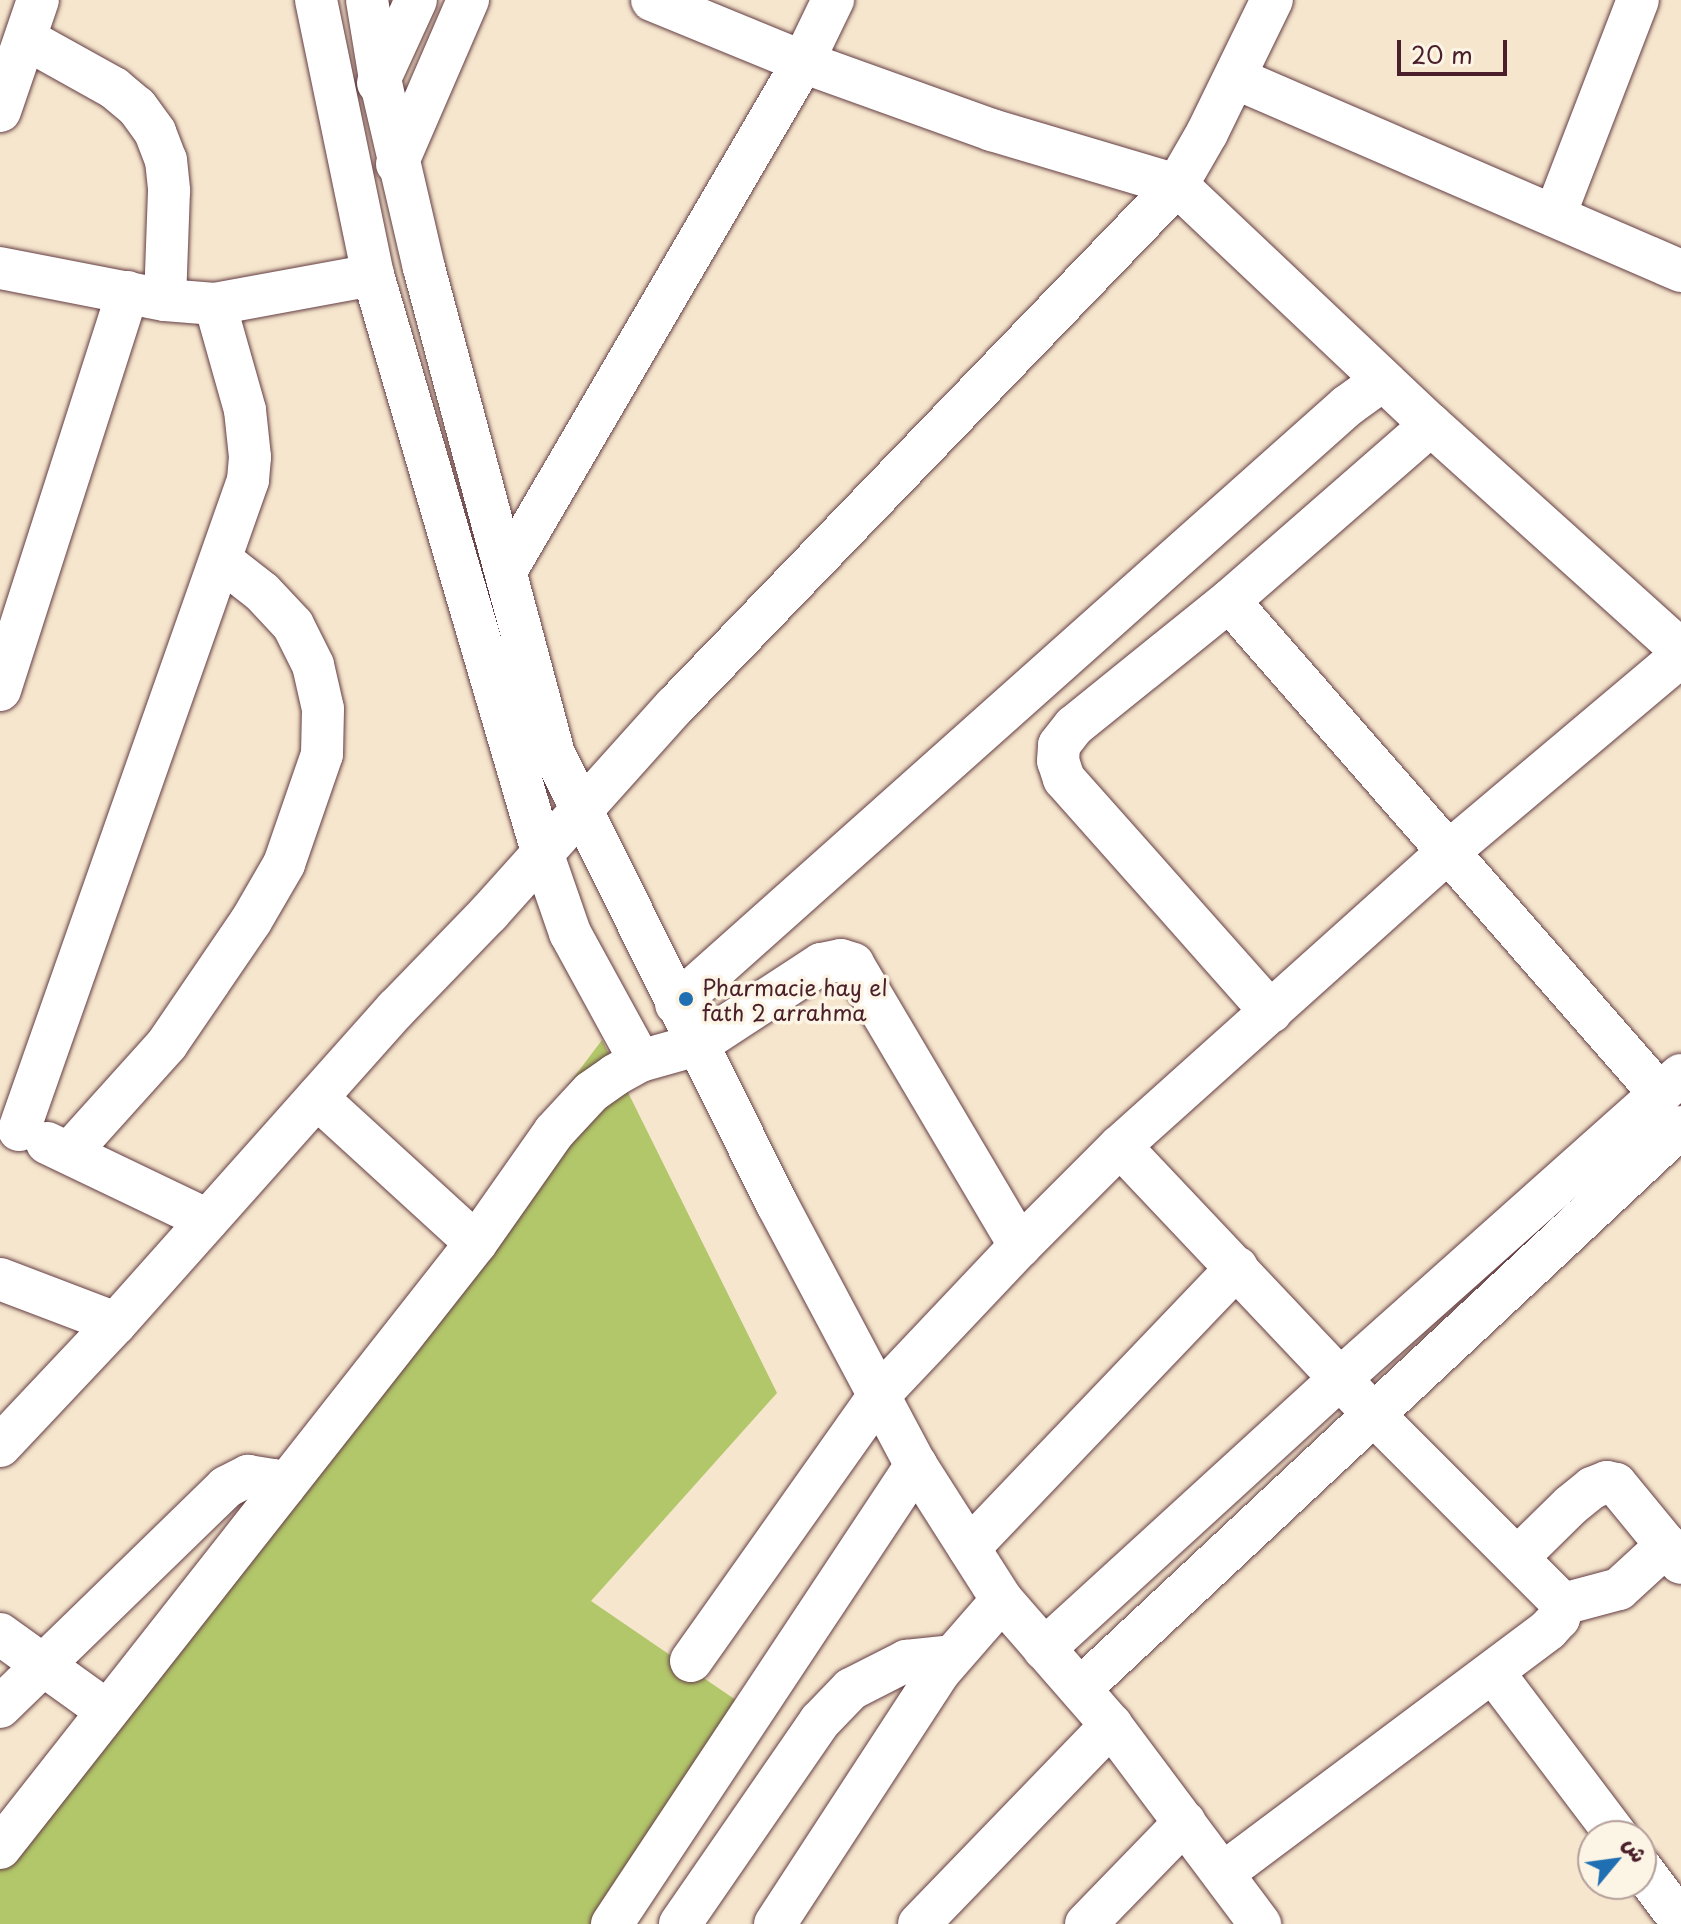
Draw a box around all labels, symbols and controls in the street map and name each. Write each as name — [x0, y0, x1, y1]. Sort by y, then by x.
scale bar — [1401, 24, 1511, 74]
text: 20 m — [1411, 36, 1473, 72]
place label: Pharmacie hay el fath 2 arrahma — [702, 973, 888, 1024]
marker: Pharmacie hay el fath 2 arrahma — [677, 990, 695, 1008]
north arrow — [1577, 1820, 1657, 1900]
text: ش — [1616, 1831, 1657, 1868]

